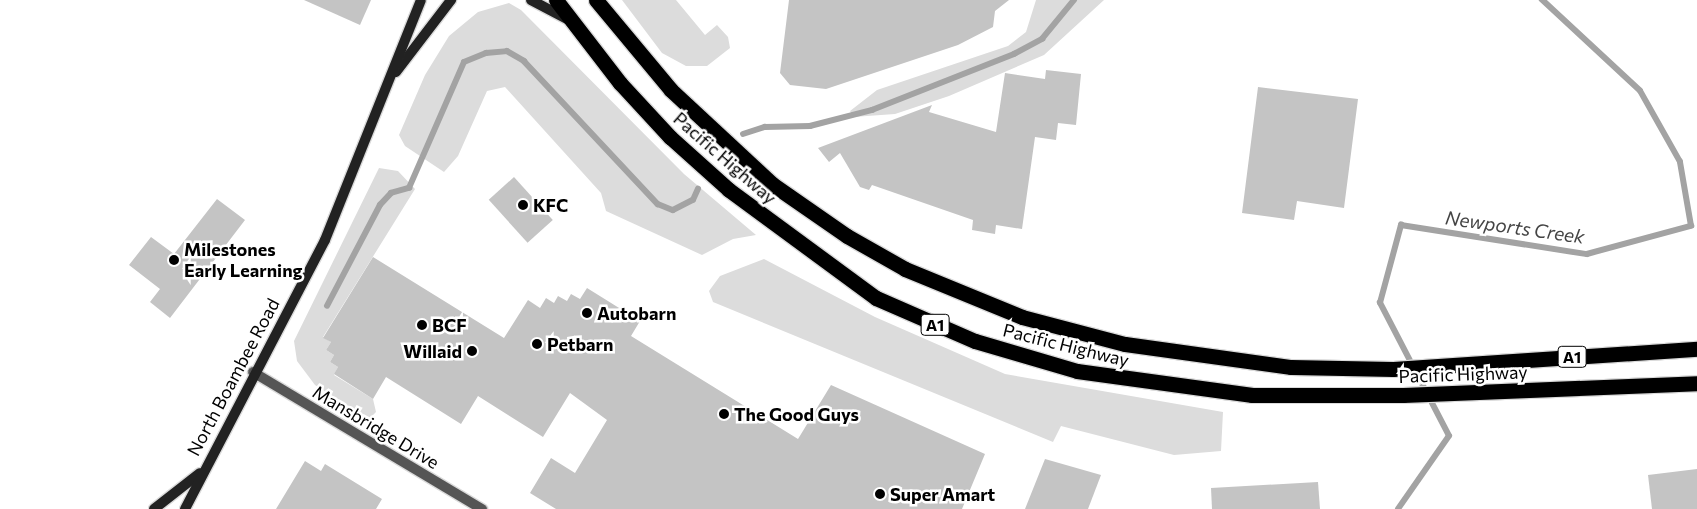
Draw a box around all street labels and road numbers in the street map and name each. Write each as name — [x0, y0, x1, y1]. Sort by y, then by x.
street label: Pacific Highway — [669, 108, 781, 208]
street label: North Boambee Road — [182, 295, 284, 459]
road number: A1 — [920, 312, 950, 338]
street label: Pacific Highway — [1001, 319, 1131, 371]
road number: A1 — [1557, 344, 1587, 371]
street label: Pacific Highway — [1398, 361, 1528, 387]
street label: Mansbridge Drive — [309, 381, 443, 473]

